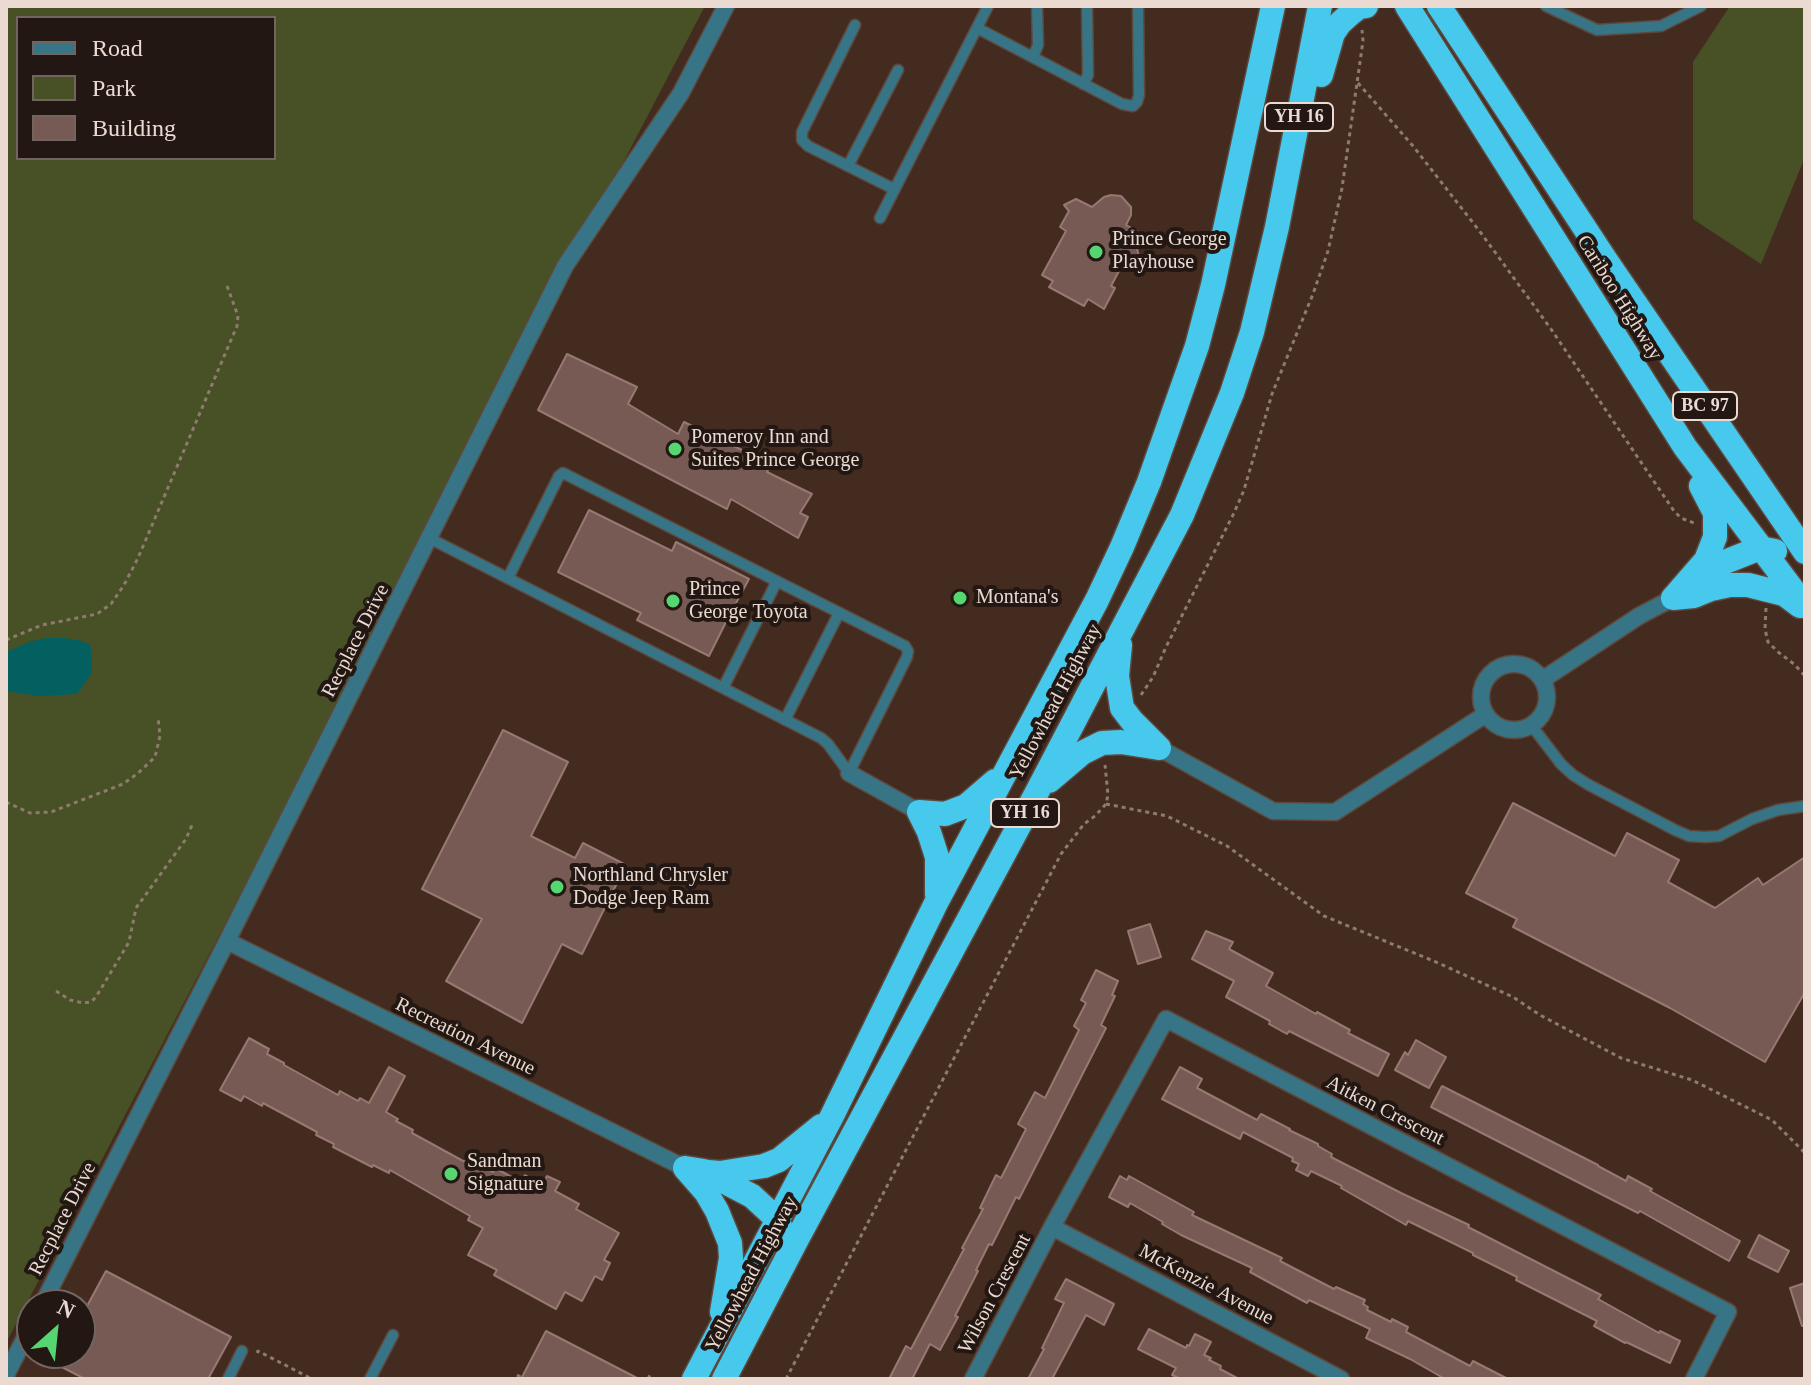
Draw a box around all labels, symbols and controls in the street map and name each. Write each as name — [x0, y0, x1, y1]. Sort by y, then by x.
legend — [16, 16, 276, 160]
text: Road — [92, 35, 143, 61]
text: Park — [92, 75, 136, 101]
road number: YH 16 — [1265, 103, 1333, 131]
text: Building — [92, 115, 176, 141]
place label: Prince George Playhouse — [1112, 228, 1227, 275]
street label: Cariboo Highway — [1571, 231, 1667, 365]
marker: Prince George Playhouse — [1087, 243, 1105, 261]
road number: BC 97 — [1673, 392, 1737, 420]
place label: Pomeroy Inn and Suites Prince George — [691, 426, 859, 473]
marker: Pomeroy Inn and Suites Prince George — [666, 440, 684, 458]
place label: Prince George Toyota — [689, 578, 808, 625]
street label: Recplace Drive — [317, 580, 395, 702]
place label: Montana's — [976, 586, 1058, 610]
marker: Montana's — [951, 589, 969, 607]
marker: Prince George Toyota — [664, 592, 682, 610]
street label: Yellowhead Highway — [1005, 620, 1107, 784]
road number: YH 16 — [991, 799, 1059, 827]
place label: Northland Chrysler Dodge Jeep Ram — [573, 864, 728, 911]
marker: Northland Chrysler Dodge Jeep Ram — [548, 878, 566, 896]
street label: Recreation Avenue — [391, 993, 539, 1081]
street label: Aitken Crescent — [1322, 1071, 1448, 1151]
place label: Sandman Signature — [467, 1150, 544, 1197]
street label: Recplace Drive — [24, 1158, 102, 1280]
marker: Sandman Signature — [442, 1165, 460, 1183]
street label: Yellowhead Highway — [701, 1192, 803, 1356]
street label: Wilson Crescent — [953, 1230, 1037, 1358]
street label: McKenzie Avenue — [1135, 1239, 1277, 1331]
north arrow — [16, 1289, 96, 1369]
text: N — [53, 1294, 79, 1324]

